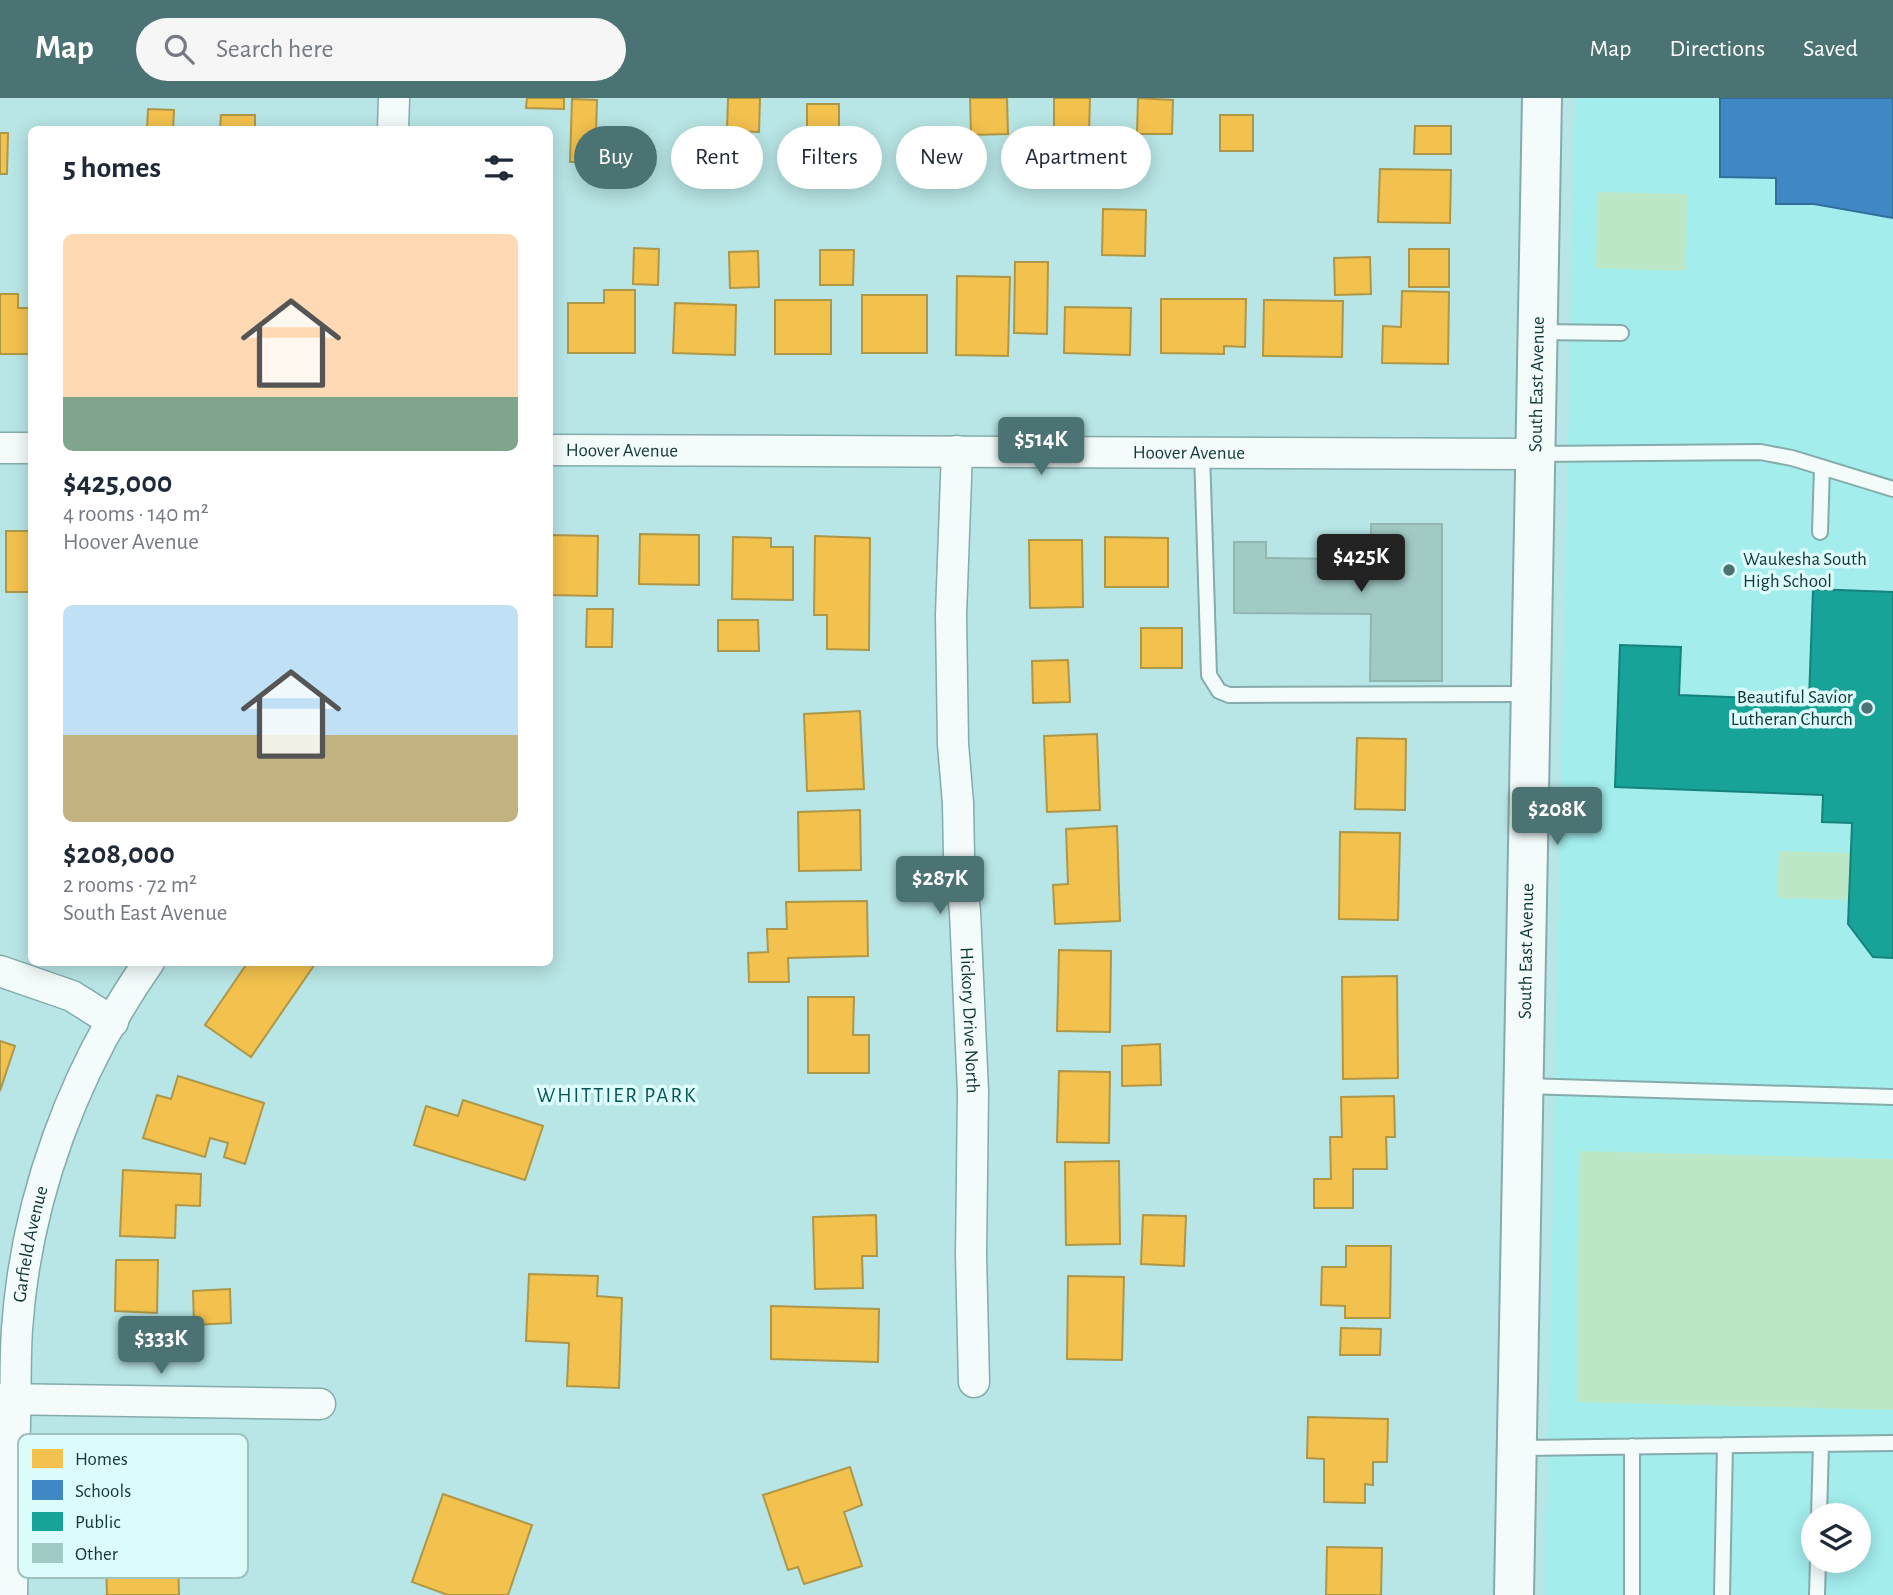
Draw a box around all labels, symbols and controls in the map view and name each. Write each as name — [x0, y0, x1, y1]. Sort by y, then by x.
search box — [136, 18, 626, 81]
icon: search — [160, 30, 198, 68]
text: Map — [35, 32, 94, 65]
text: Search here — [216, 36, 334, 62]
text: Map — [1589, 37, 1631, 61]
text: Directions — [1669, 37, 1765, 61]
text: Saved — [1803, 37, 1858, 61]
chip: Buy — [574, 126, 657, 189]
chip: Rent — [671, 126, 763, 189]
chip: Filters — [777, 126, 882, 189]
chip: New — [896, 126, 987, 189]
chip: Apartment — [1001, 126, 1151, 189]
icon: filters — [480, 149, 518, 187]
text: 5 homes — [63, 153, 161, 183]
icon: home — [228, 280, 354, 406]
street label: South East Avenue — [1526, 316, 1547, 452]
pin: $514K — [992, 418, 1090, 477]
text: $514K — [1014, 428, 1068, 451]
street label: Hoover Avenue — [566, 441, 678, 460]
street label: Hoover Avenue — [1133, 443, 1245, 462]
text: $425,000 — [63, 468, 172, 498]
text: 4 rooms · 140 m² — [63, 503, 209, 526]
text: Hoover Avenue — [63, 531, 199, 554]
pin: $425K — [1312, 534, 1410, 594]
text: $425K — [1333, 545, 1389, 568]
place label: Waukesha South High School — [1743, 550, 1867, 591]
marker: Waukesha South High School — [1721, 562, 1737, 578]
icon: home — [228, 651, 354, 777]
place label: Beautiful Savior Lutheran Church — [1731, 688, 1853, 729]
marker: Beautiful Savior Lutheran Church — [1859, 700, 1875, 716]
pin: $208K — [1508, 788, 1606, 847]
text: $208K — [1528, 798, 1586, 821]
text: $208,000 — [63, 839, 175, 869]
pin: $287K — [891, 856, 989, 916]
text: $287K — [912, 867, 968, 890]
text: 2 rooms · 72 m² — [63, 874, 197, 897]
street label: South East Avenue — [1515, 883, 1537, 1019]
text: South East Avenue — [63, 902, 227, 925]
street label: Hickory Drive North — [957, 947, 983, 1094]
district label: WHITTIER PARK — [536, 1085, 698, 1106]
street label: Garfield Avenue — [10, 1184, 51, 1303]
pin: $333K — [112, 1316, 210, 1376]
text: $333K — [134, 1327, 188, 1350]
legend — [18, 1434, 248, 1578]
text: Homes — [75, 1450, 128, 1469]
text: Schools — [75, 1482, 131, 1501]
map controls — [1801, 1503, 1871, 1573]
button: layers — [1801, 1503, 1871, 1573]
text: Public — [75, 1513, 121, 1532]
text: Other — [75, 1545, 118, 1564]

